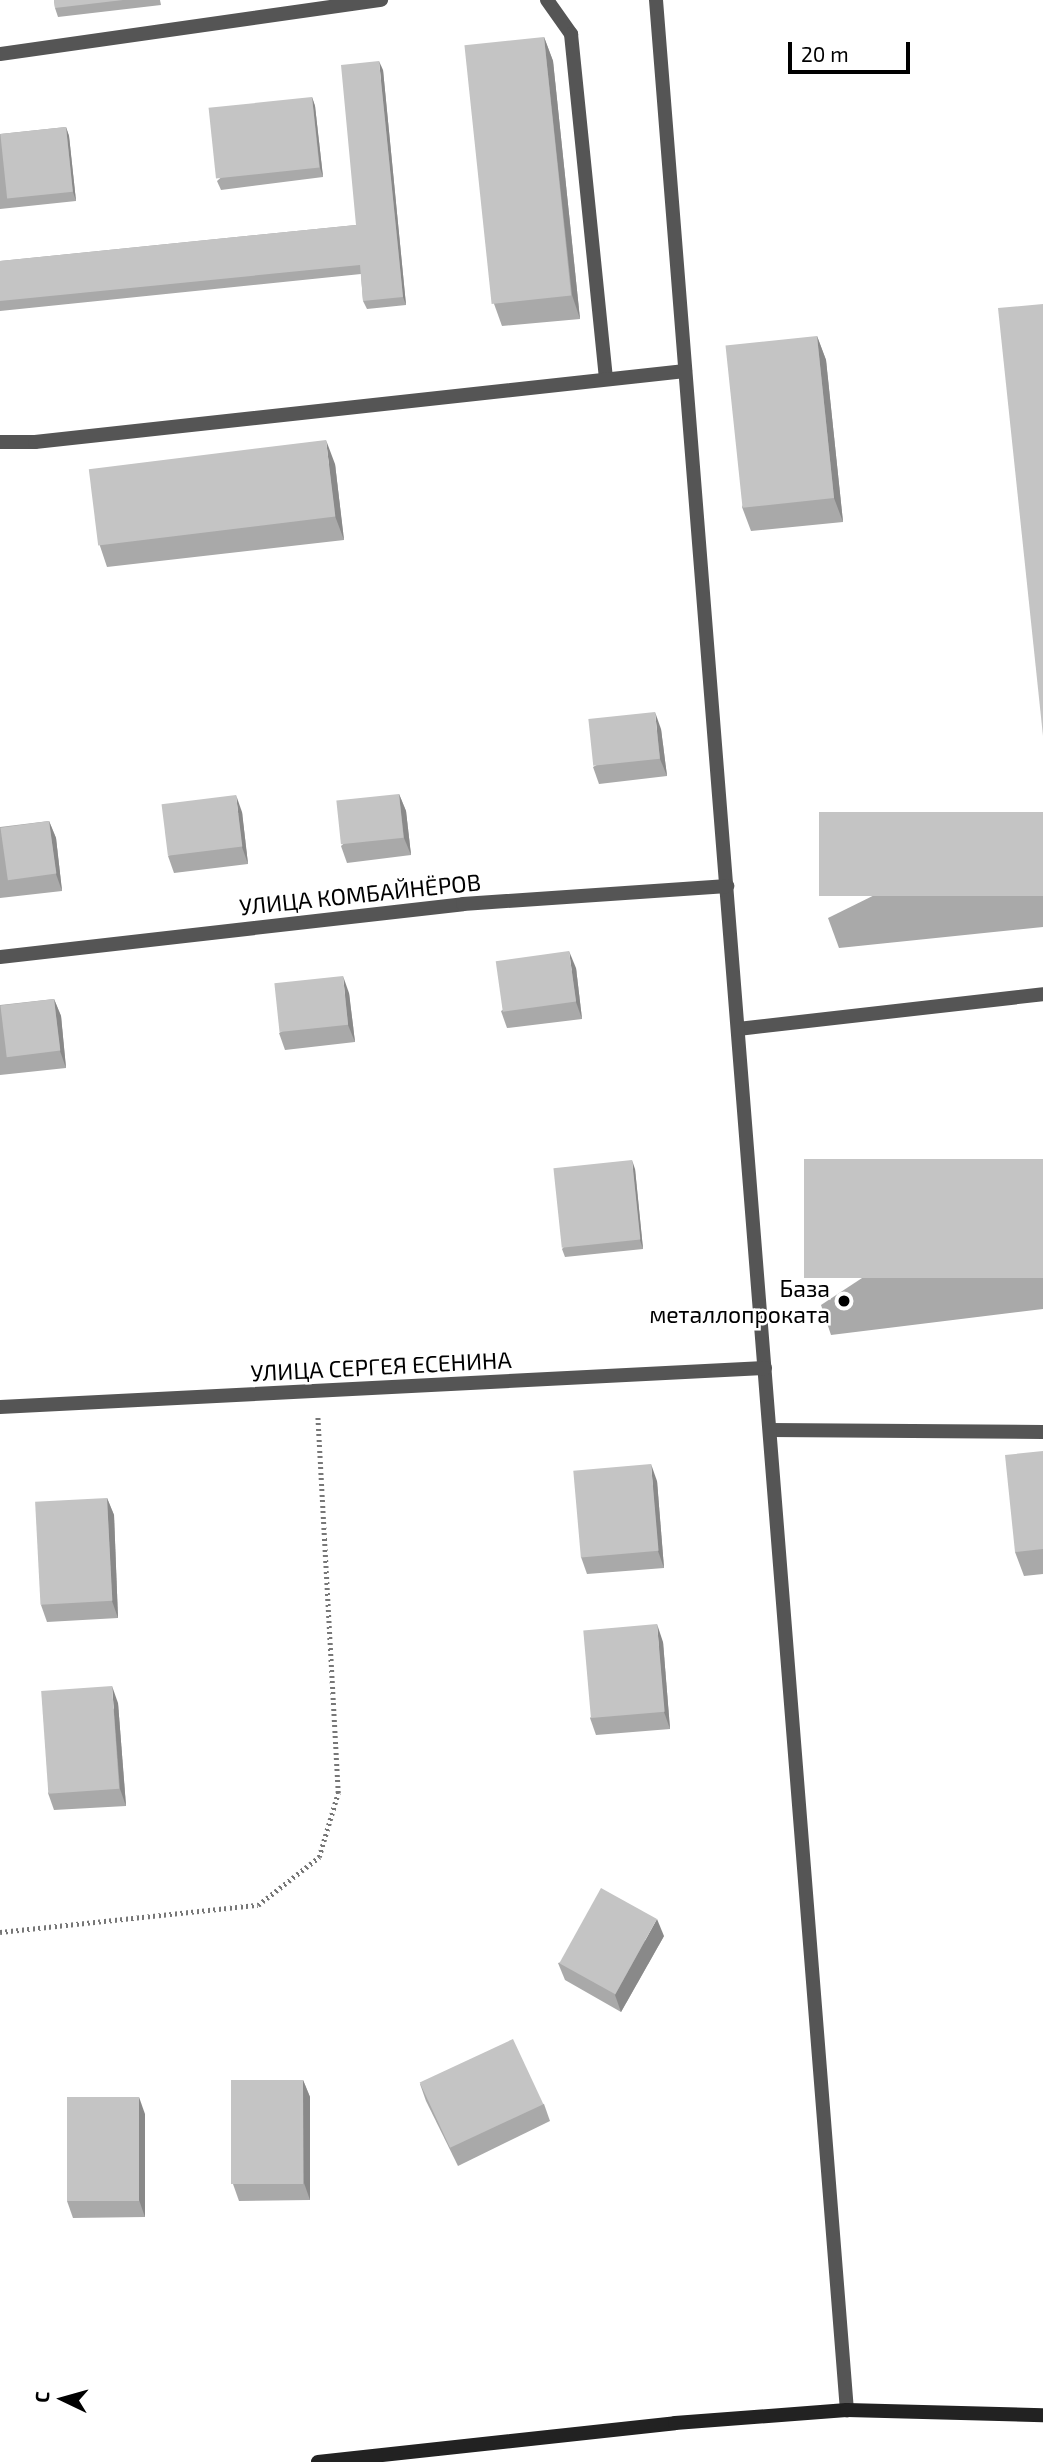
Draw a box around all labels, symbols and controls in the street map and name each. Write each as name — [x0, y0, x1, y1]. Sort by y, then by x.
scale bar — [791, 28, 914, 72]
text: 20 m — [801, 41, 849, 66]
street label: УЛИЦА КОМБАЙНЁРОВ — [238, 868, 482, 920]
place label: База металлопроката — [649, 1274, 830, 1328]
marker: База металлопроката — [836, 1293, 852, 1309]
street label: УЛИЦА СЕРГЕЯ ЕСЕНИНА — [250, 1345, 512, 1387]
north arrow — [28, 2364, 98, 2434]
text: С — [30, 2391, 54, 2404]

